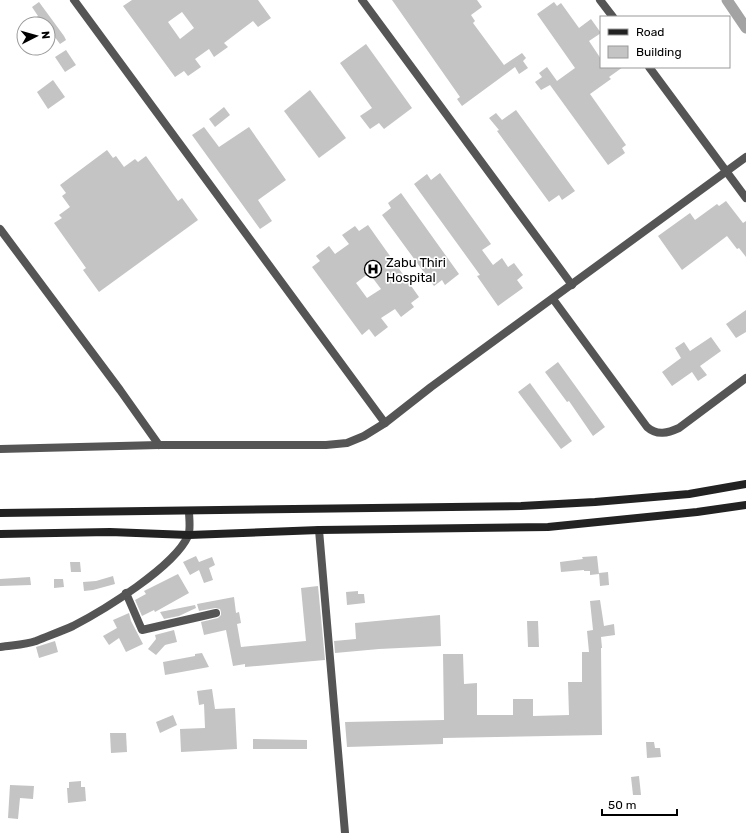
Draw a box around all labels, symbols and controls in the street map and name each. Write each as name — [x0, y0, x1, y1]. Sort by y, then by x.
north arrow — [16, 16, 56, 56]
legend — [600, 16, 730, 68]
text: Road — [636, 25, 664, 39]
text: N — [39, 30, 52, 40]
text: Building — [636, 45, 682, 59]
place label: Zabu Thiri Hospital — [386, 255, 446, 285]
hospital icon: Zabu Thiri Hospital — [363, 259, 383, 279]
scale bar — [602, 791, 677, 817]
text: 50 m — [608, 798, 636, 812]

